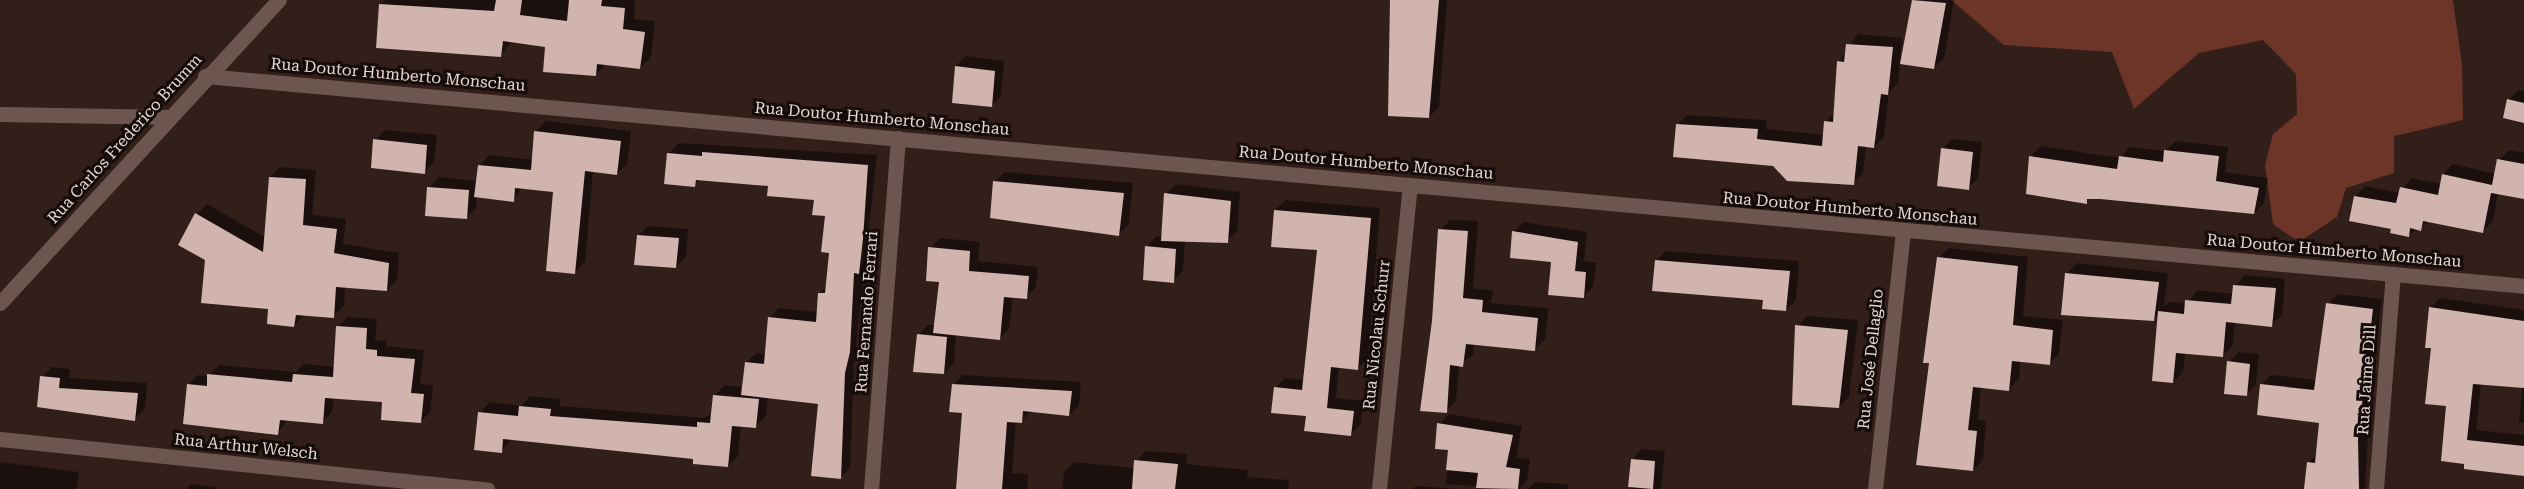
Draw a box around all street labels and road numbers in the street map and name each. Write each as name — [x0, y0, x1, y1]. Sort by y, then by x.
street label: Rua Carlos Frederico Brumm — [44, 50, 206, 228]
street label: Rua Doutor Humberto Monschau — [270, 54, 526, 96]
street label: Rua Doutor Humberto Monschau — [754, 98, 1010, 140]
street label: Rua Doutor Humberto Monschau — [1238, 142, 1494, 184]
street label: Rua Doutor Humberto Monschau — [1722, 188, 1978, 230]
street label: Rua Fernando Ferrari — [852, 230, 882, 394]
street label: Rua Doutor Humberto Monschau — [2206, 230, 2462, 272]
street label: Rua Nicolau Schurr — [1360, 259, 1394, 411]
street label: Rua José Dellaglio — [1854, 288, 1888, 430]
street label: Rua Jaime Dill — [2354, 324, 2380, 436]
street label: Rua Arthur Welsch — [173, 430, 319, 464]

